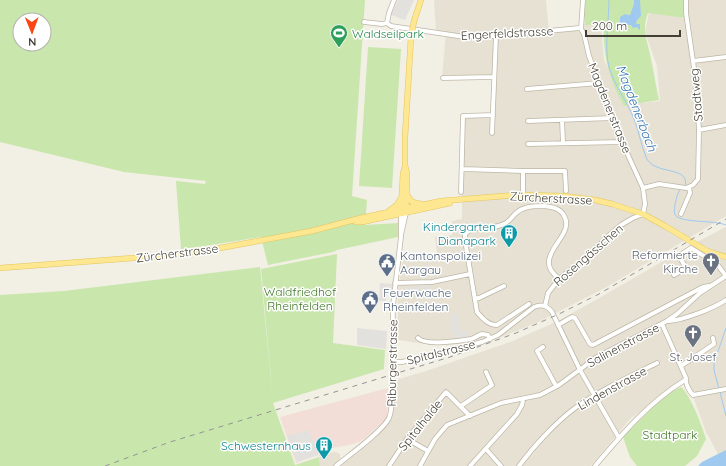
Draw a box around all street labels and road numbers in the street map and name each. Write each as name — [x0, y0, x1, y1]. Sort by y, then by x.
street label: Engerfeldstrasse — [460, 23, 554, 43]
street label: Magdenerstrasse — [585, 61, 635, 156]
street label: Stadtweg — [686, 68, 706, 122]
street label: Zürcherstrasse — [509, 188, 593, 208]
street label: Rosengässchen — [550, 221, 626, 289]
street label: Zürcherstrasse — [135, 240, 219, 265]
street label: Riburgerstrasse — [384, 319, 400, 407]
street label: Salinenstrasse — [584, 320, 662, 370]
street label: Spitalstrasse — [405, 336, 477, 368]
street label: Lindenstrasse — [575, 363, 649, 413]
street label: Spitalhalde — [395, 396, 445, 454]

